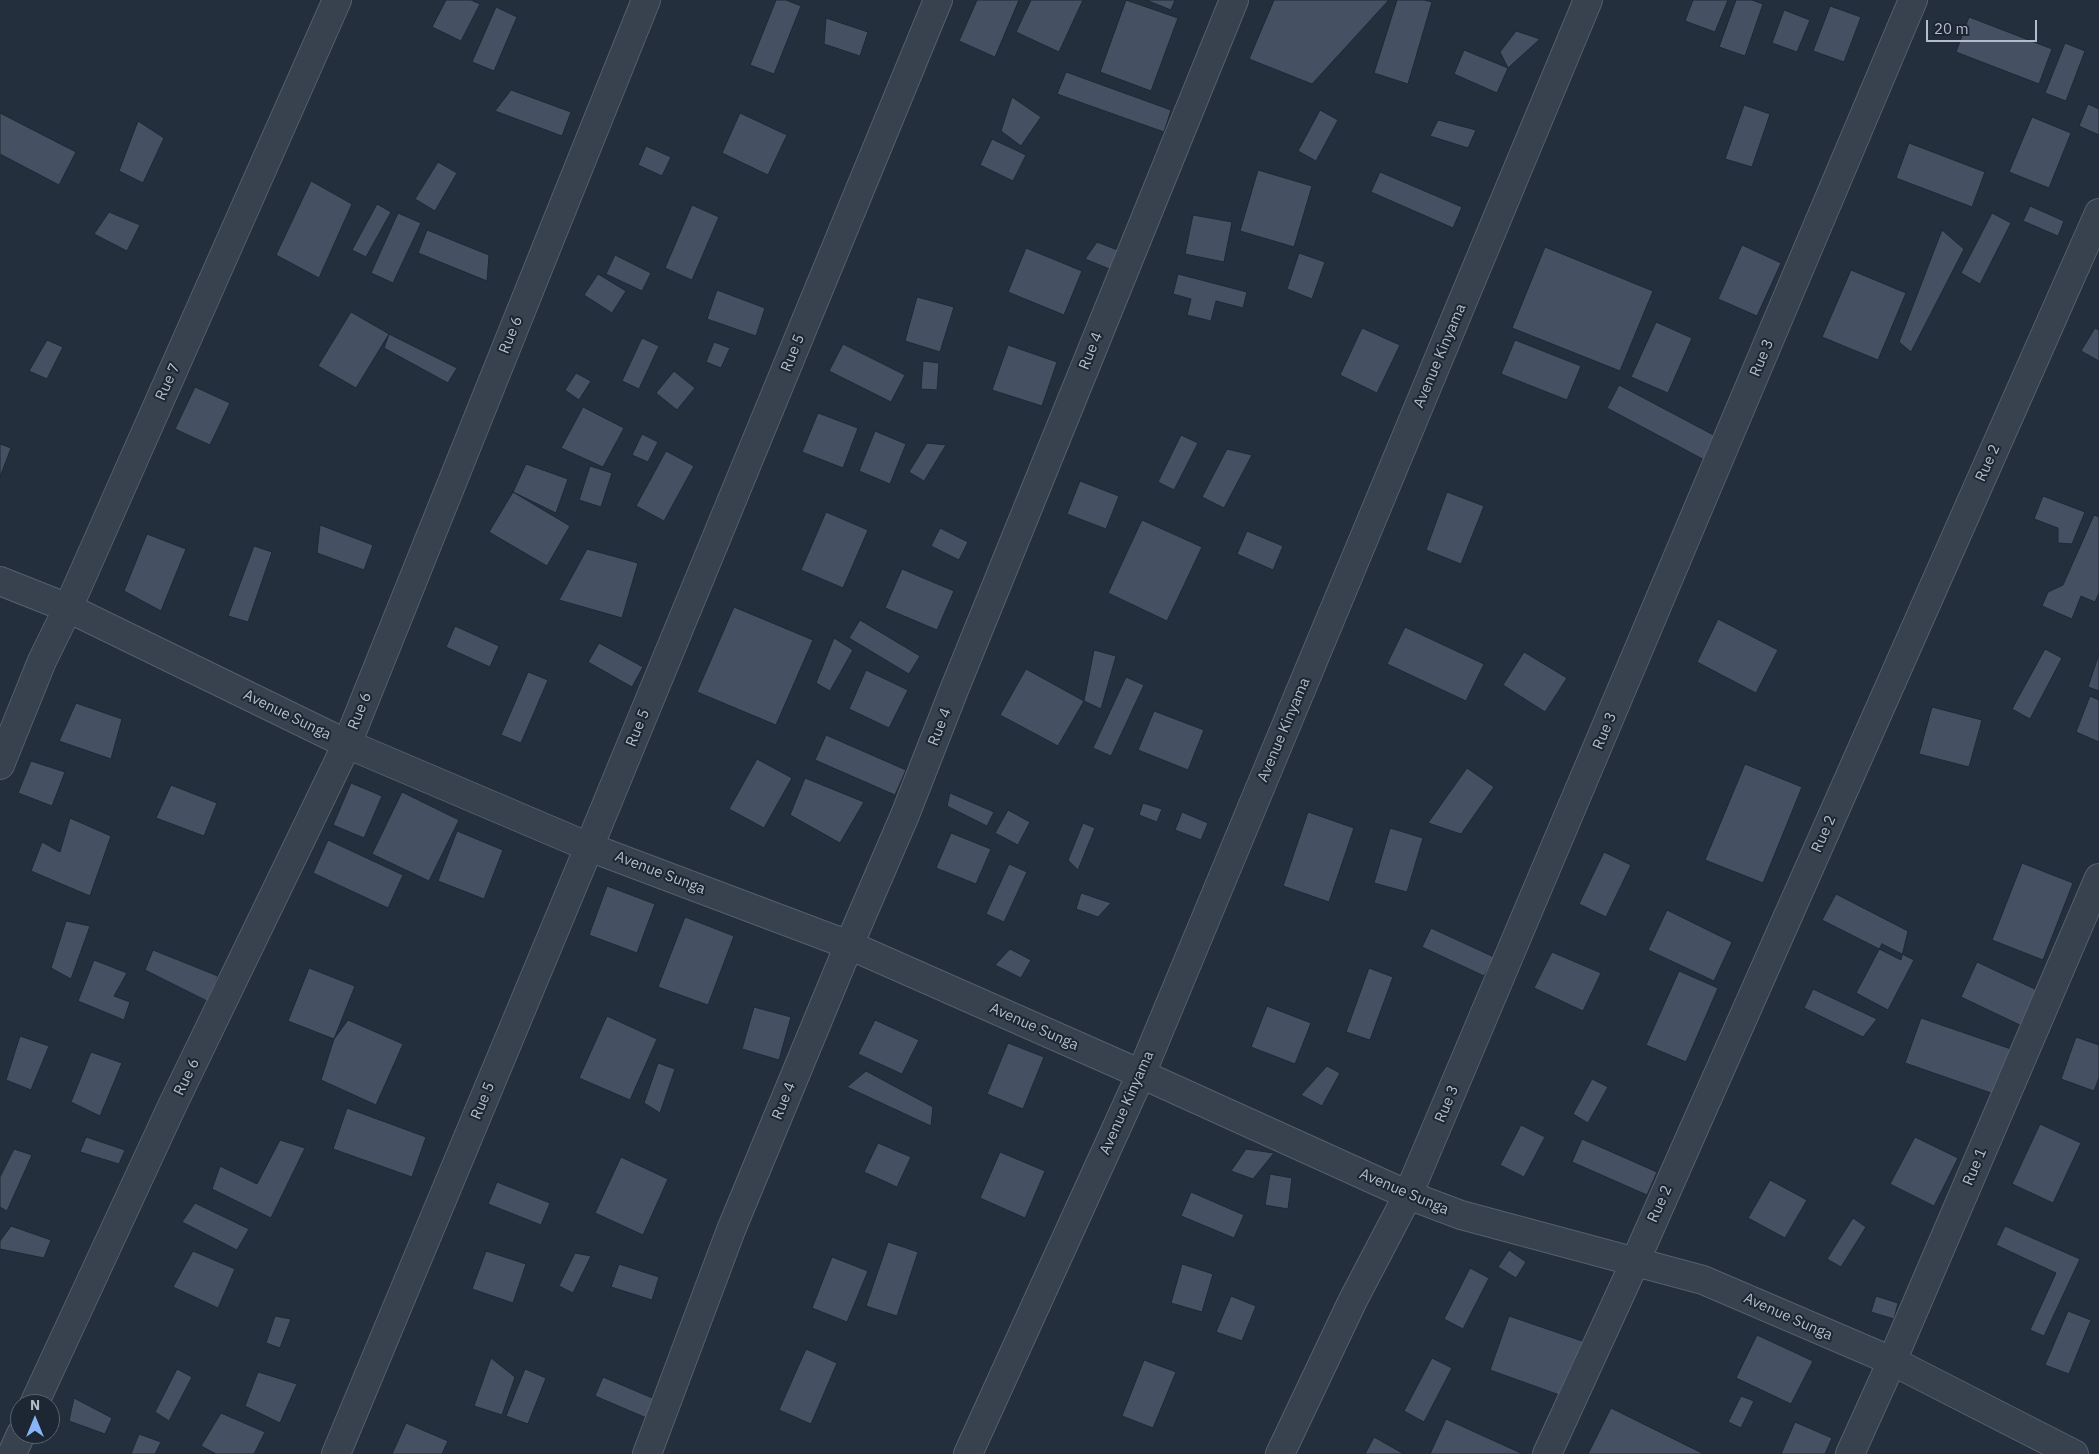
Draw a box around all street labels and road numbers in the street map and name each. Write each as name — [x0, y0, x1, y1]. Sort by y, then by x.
street label: Avenue Kinyama — [1410, 301, 1470, 411]
street label: Rue 6 — [495, 314, 527, 356]
street label: Rue 4 — [1075, 330, 1107, 372]
street label: Rue 5 — [777, 332, 809, 374]
street label: Rue 3 — [1746, 337, 1778, 379]
street label: Rue 7 — [152, 361, 184, 403]
street label: Rue 2 — [1972, 442, 2004, 484]
street label: Avenue Kinyama — [1254, 675, 1314, 785]
street label: Avenue Sunga — [240, 686, 334, 744]
street label: Rue 6 — [344, 690, 376, 732]
street label: Rue 4 — [925, 706, 955, 748]
street label: Rue 5 — [622, 707, 654, 749]
street label: Rue 3 — [1589, 710, 1621, 752]
street label: Rue 2 — [1808, 813, 1840, 855]
street label: Avenue Sunga — [612, 848, 708, 898]
street label: Avenue Sunga — [987, 999, 1081, 1055]
street label: Avenue Kinyama — [1096, 1048, 1158, 1158]
street label: Rue 6 — [170, 1056, 204, 1098]
street label: Rue 5 — [467, 1080, 499, 1122]
street label: Rue 4 — [768, 1080, 800, 1122]
street label: Rue 3 — [1431, 1083, 1463, 1125]
street label: Rue 1 — [1959, 1146, 1991, 1188]
street label: Avenue Sunga — [1357, 1165, 1451, 1219]
street label: Rue 2 — [1644, 1183, 1676, 1225]
street label: Avenue Sunga — [1741, 1289, 1835, 1345]

